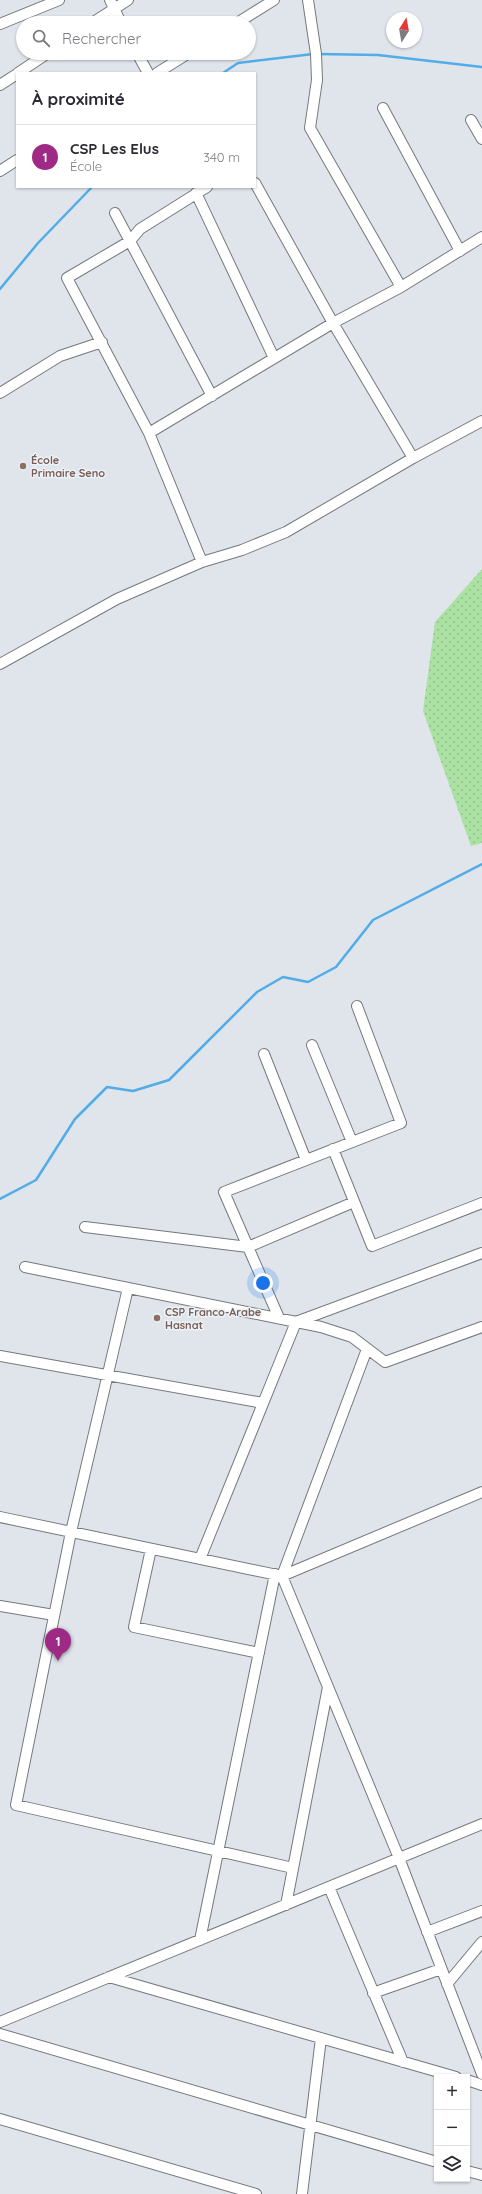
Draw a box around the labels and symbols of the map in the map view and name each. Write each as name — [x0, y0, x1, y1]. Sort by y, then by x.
north arrow — [386, 12, 422, 48]
place label: École Primaire Seno — [31, 453, 105, 480]
marker: École Primaire Seno — [18, 461, 28, 471]
your location — [253, 1273, 273, 1293]
place label: CSP Franco-Arabe Hasnat — [165, 1305, 262, 1332]
marker: CSP Franco-Arabe Hasnat — [152, 1313, 162, 1323]
pin: 1 — [45, 1628, 71, 1661]

